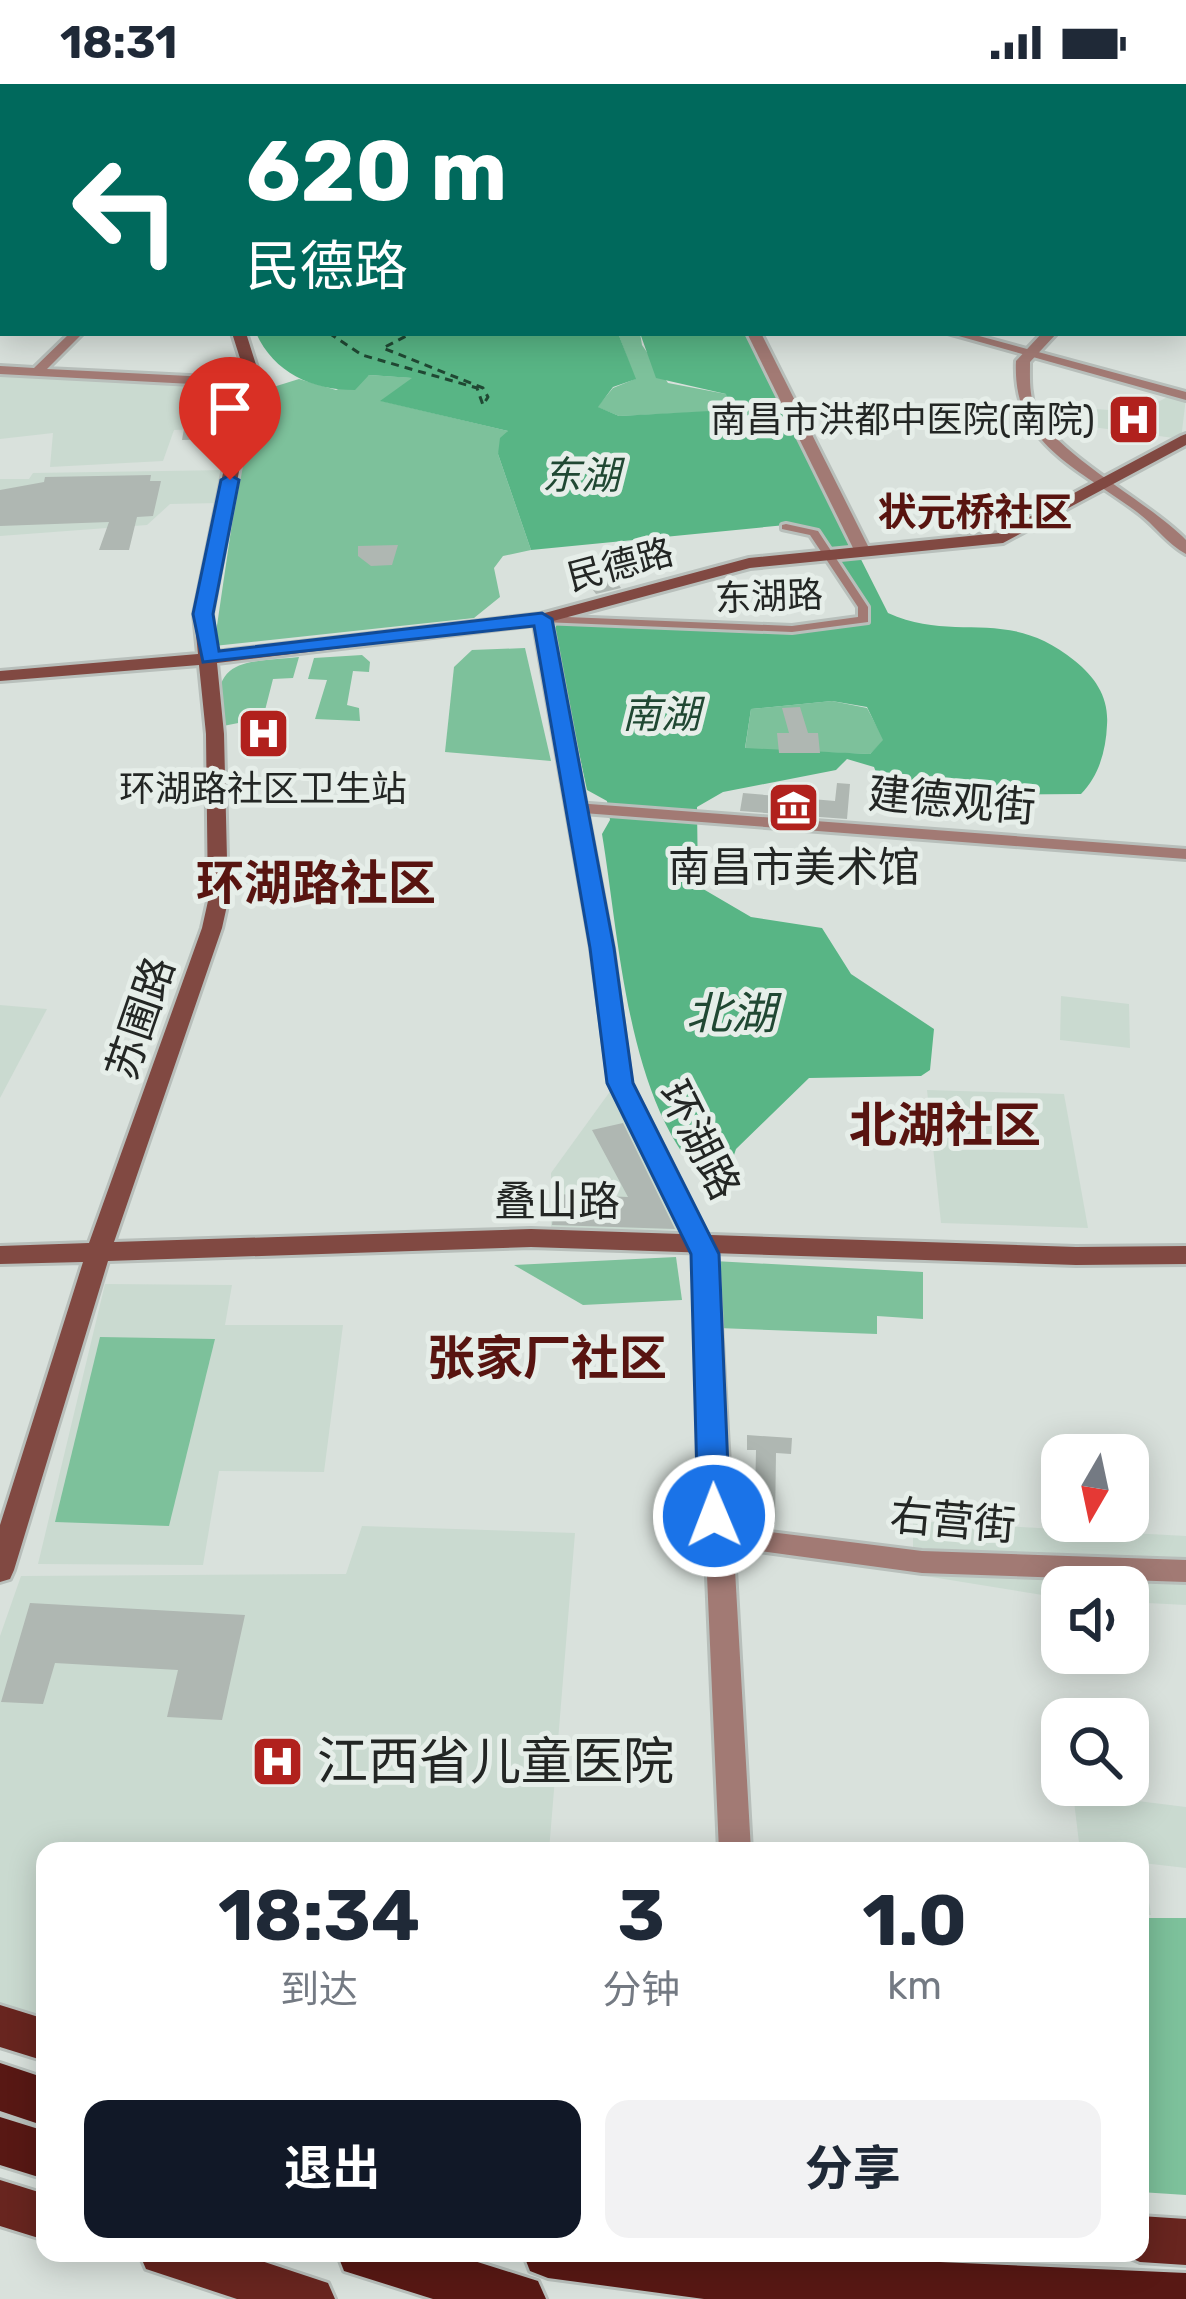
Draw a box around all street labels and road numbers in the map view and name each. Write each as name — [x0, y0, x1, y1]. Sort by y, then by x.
street label: 民德路 — [562, 530, 678, 599]
street label: 东湖路 — [714, 573, 824, 620]
street label: 建德观街 — [866, 769, 1038, 833]
street label: 苏圃路 — [97, 951, 185, 1086]
street label: 环湖路 — [648, 1073, 750, 1208]
street label: 叠山路 — [494, 1177, 620, 1227]
street label: 右营街 — [888, 1491, 1018, 1551]

